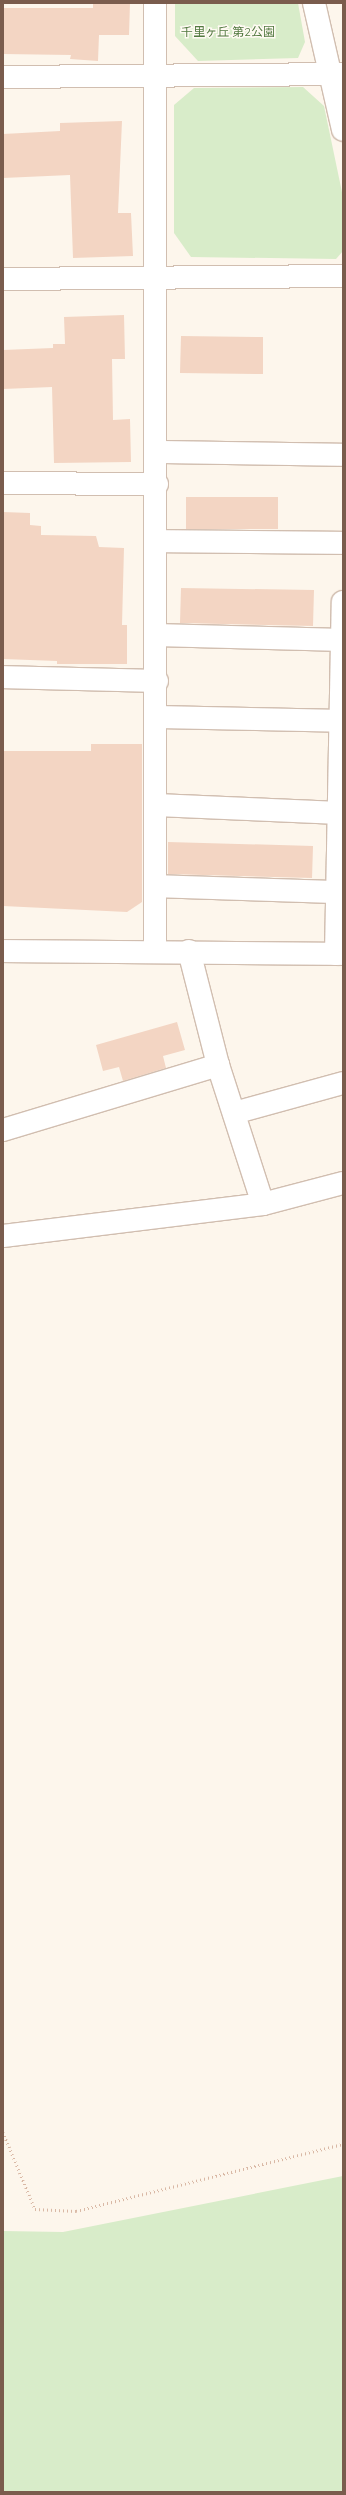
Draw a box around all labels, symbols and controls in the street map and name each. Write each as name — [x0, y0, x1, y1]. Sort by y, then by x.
park label: 千里ヶ丘 第2公園 — [181, 25, 275, 39]

